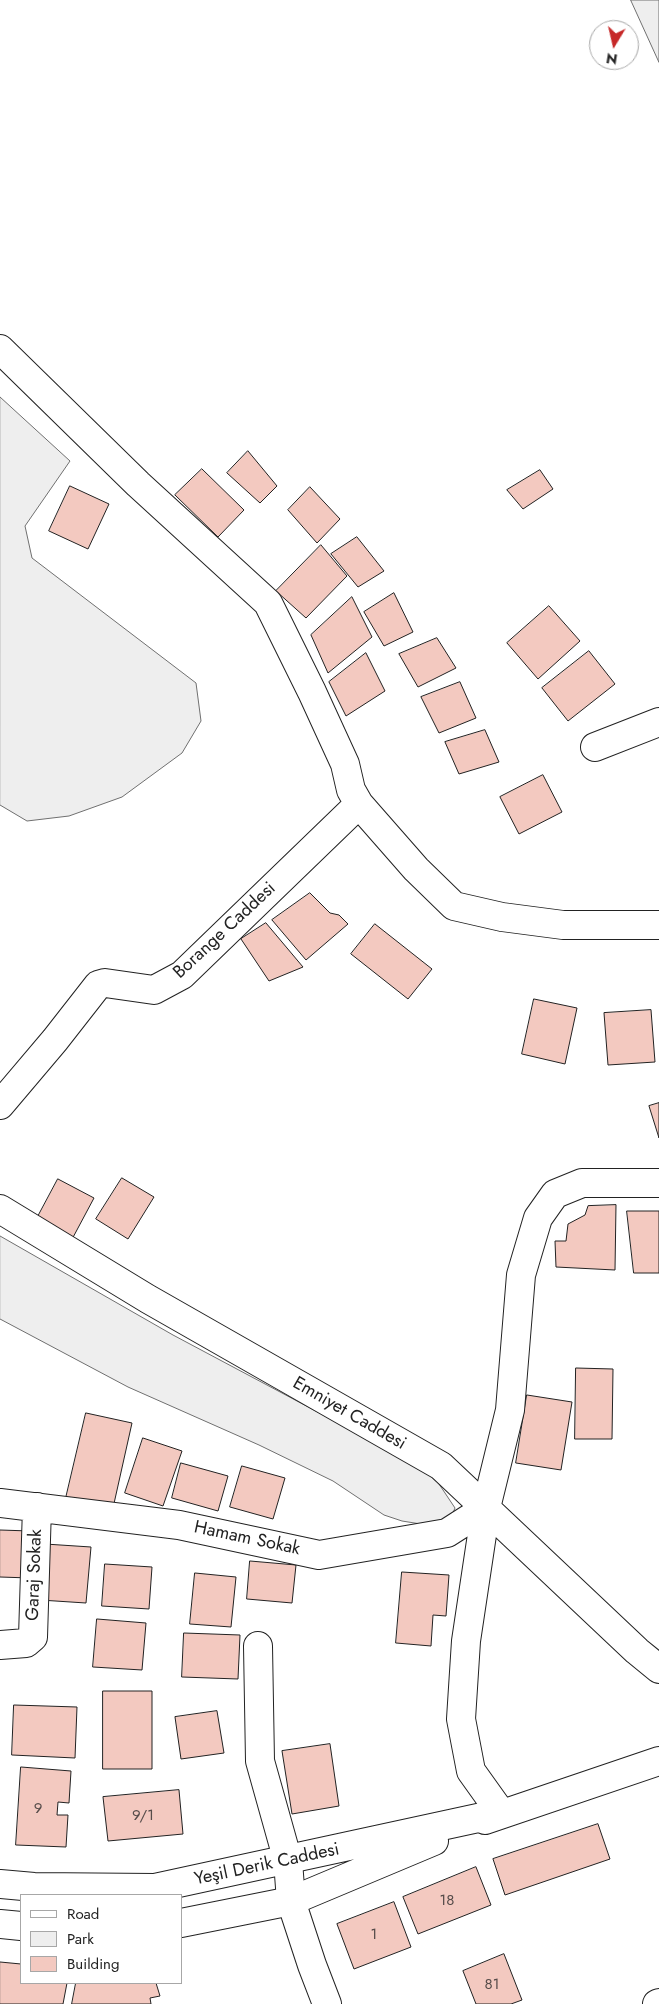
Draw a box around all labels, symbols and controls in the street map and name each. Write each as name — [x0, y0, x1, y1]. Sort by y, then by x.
north arrow — [589, 20, 639, 70]
text: N — [605, 48, 619, 70]
street label: Borange Caddesi — [169, 878, 281, 984]
street label: Emniyet Caddesi — [288, 1373, 410, 1455]
street label: Hamam Sokak — [192, 1517, 302, 1561]
street label: Garaj Sokak — [23, 1529, 47, 1621]
house number: 9 — [34, 1800, 42, 1818]
house number: 9/1 — [132, 1807, 154, 1825]
street label: Yeşil Derik Caddesi — [193, 1839, 341, 1891]
house number: 18 — [440, 1892, 454, 1910]
legend — [20, 1894, 182, 1984]
text: Road — [67, 1903, 99, 1925]
house number: 1 — [371, 1926, 377, 1944]
text: Park — [67, 1928, 94, 1950]
text: Building — [67, 1953, 119, 1975]
house number: 81 — [485, 1976, 499, 1994]

